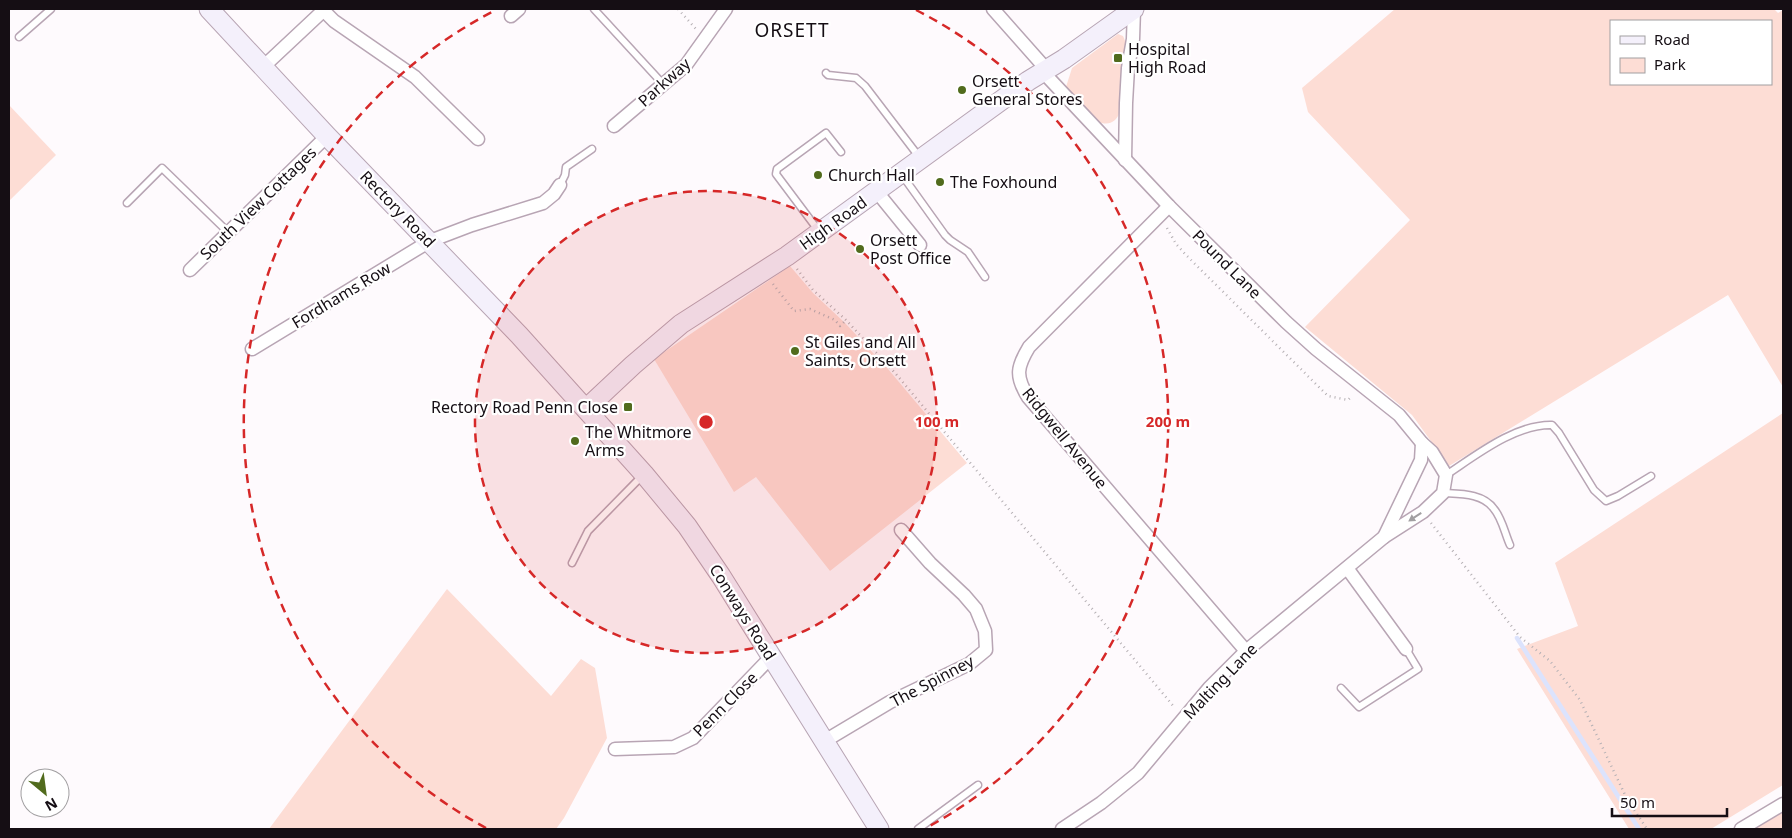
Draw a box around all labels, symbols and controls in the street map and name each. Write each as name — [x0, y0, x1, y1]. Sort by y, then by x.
district label: ORSETT — [754, 17, 830, 43]
legend — [1610, 20, 1772, 85]
text: Road — [1654, 29, 1690, 49]
place label: Hospital High Road — [1128, 38, 1206, 78]
street label: Parkway — [633, 52, 696, 111]
marker: Hospital High Road — [1112, 52, 1124, 64]
text: Park — [1654, 54, 1686, 74]
place label: Orsett General Stores — [972, 70, 1082, 110]
marker: Orsett General Stores — [956, 84, 968, 96]
street label: South View Cottages — [195, 142, 321, 264]
place label: Church Hall — [828, 164, 915, 186]
street label: Rectory Road — [356, 166, 440, 252]
marker: Church Hall — [812, 169, 824, 181]
place label: The Foxhound — [950, 171, 1057, 193]
marker: The Foxhound — [934, 176, 946, 188]
street label: High Road — [795, 191, 871, 255]
street label: Pound Lane — [1188, 225, 1266, 303]
place label: Orsett Post Office — [870, 229, 951, 269]
marker: Orsett Post Office — [854, 243, 866, 255]
street label: Fordhams Row — [287, 257, 395, 333]
place label: St Giles and All Saints, Orsett — [805, 331, 916, 371]
marker: St Giles and All Saints, Orsett — [789, 345, 801, 357]
street label: Ridgwell Avenue — [1017, 383, 1113, 493]
place label: Rectory Road Penn Close — [431, 396, 618, 418]
marker: Rectory Road Penn Close — [622, 401, 634, 413]
text: 100 m — [915, 411, 959, 431]
text: 200 m — [1146, 411, 1190, 431]
centre of rings — [697, 413, 715, 431]
place label: The Whitmore Arms — [585, 421, 692, 461]
marker: The Whitmore Arms — [569, 435, 581, 447]
one-way arrow — [1409, 512, 1422, 521]
street label: Conways Road — [705, 560, 781, 664]
street label: Malting Lane — [1178, 638, 1262, 724]
street label: The Spinney — [886, 649, 978, 712]
street label: Penn Close — [688, 667, 762, 741]
north arrow — [20, 768, 70, 818]
scale bar — [1612, 786, 1727, 818]
text: 50 m — [1620, 792, 1655, 812]
text: N — [42, 794, 61, 816]

